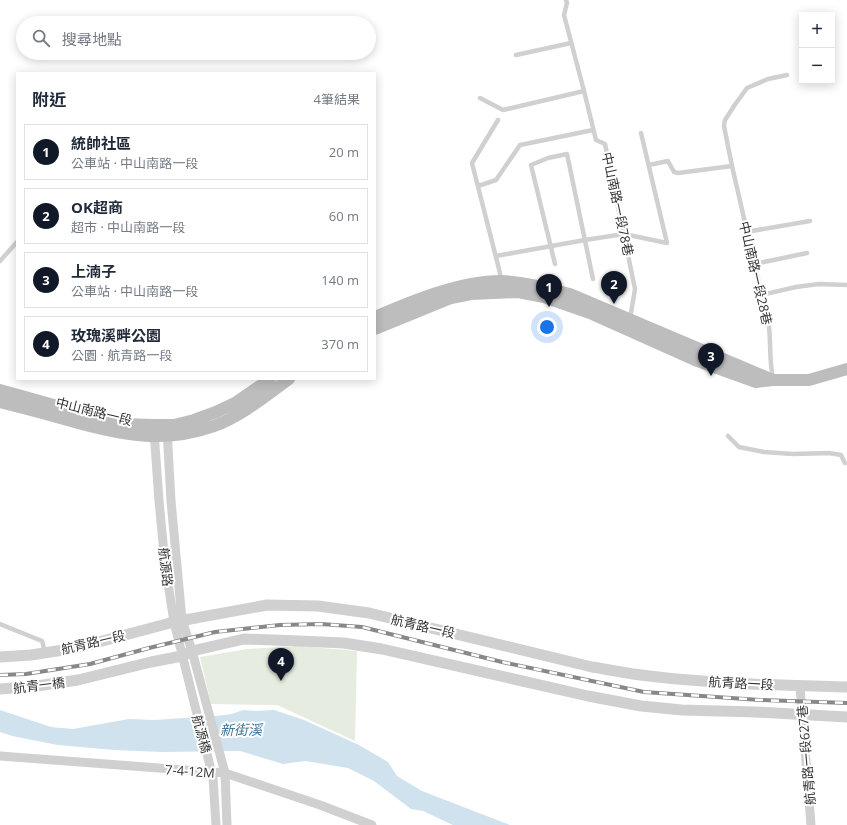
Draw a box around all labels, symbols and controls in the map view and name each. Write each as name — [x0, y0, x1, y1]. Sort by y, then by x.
map controls — [799, 12, 835, 84]
button: + — [799, 12, 835, 48]
search box — [16, 16, 376, 60]
icon: search — [30, 27, 52, 49]
text: 搜尋地點 — [62, 29, 122, 49]
button: − — [799, 48, 835, 84]
text: 附近 — [32, 88, 66, 111]
text: 4筆結果 — [314, 90, 360, 108]
text: 統帥社區 — [71, 133, 131, 153]
text: 1 — [42, 143, 50, 161]
text: 20 m — [329, 143, 359, 161]
street label: 中山南路一段78巷 — [598, 150, 638, 258]
text: 公車站 · 中山南路一段 — [71, 154, 198, 172]
text: OK超商 — [71, 197, 123, 217]
text: 2 — [42, 207, 50, 225]
text: 60 m — [329, 207, 359, 225]
text: 超市 · 中山南路一段 — [71, 218, 185, 236]
street label: 中山南路一段28巷 — [735, 219, 777, 327]
text: 上湳子 — [71, 261, 116, 281]
text: 3 — [42, 271, 50, 289]
text: 140 m — [321, 271, 359, 289]
pin: 2 — [601, 271, 627, 304]
pin: 1 — [536, 274, 562, 307]
text: 公車站 · 中山南路一段 — [71, 282, 198, 300]
your location — [537, 317, 557, 337]
text: 玫瑰溪畔公園 — [71, 325, 161, 345]
text: 4 — [42, 335, 50, 353]
text: 370 m — [321, 335, 359, 353]
pin: 3 — [698, 343, 724, 376]
text: 公園 · 航青路一段 — [71, 346, 172, 364]
street label: 中山南路一段 — [54, 393, 134, 429]
street label: 航源路 — [155, 547, 177, 587]
street label: 航青路一段 — [389, 610, 457, 642]
street label: 航青路一段 — [59, 626, 127, 658]
pin: 4 — [268, 648, 294, 681]
street label: 航青路一段 — [708, 672, 774, 694]
street label: 航青一橋 — [12, 673, 66, 697]
street label: 航青路一段627巷 — [793, 704, 819, 806]
street label: 航源橋 — [188, 713, 216, 755]
water label: 新街溪 — [220, 720, 264, 739]
street label: 7-4-12M — [165, 760, 215, 782]

